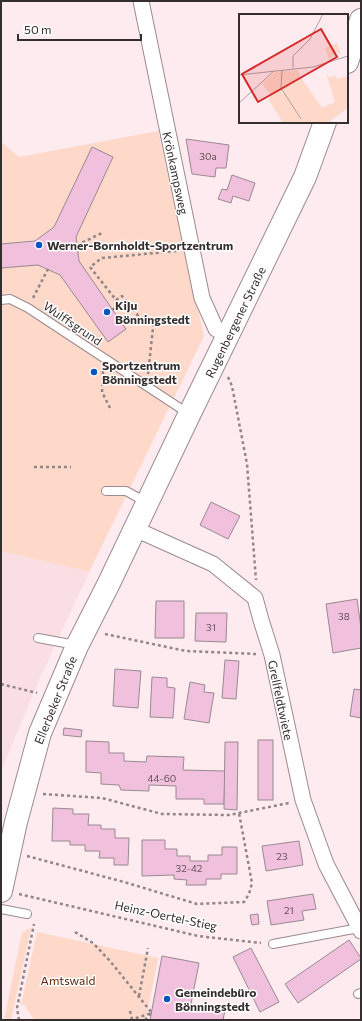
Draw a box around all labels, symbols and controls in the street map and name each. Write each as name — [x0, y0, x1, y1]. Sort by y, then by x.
inset map — [239, 14, 348, 123]
scale bar — [18, 16, 141, 42]
text: 50 m — [24, 22, 52, 36]
street label: Krönkampsweg — [160, 130, 192, 216]
house number: 30a — [199, 150, 217, 162]
place label: Werner-Bornholdt-Sportzentrum — [47, 238, 233, 252]
marker: Werner-Bornholdt-Sportzentrum — [34, 240, 44, 250]
street label: Rugenbergener Straße — [202, 264, 268, 380]
street label: Wulffsgrund — [41, 298, 105, 348]
place label: KiJu Bönningstedt — [115, 298, 190, 326]
marker: KiJu Bönningstedt — [102, 307, 112, 317]
place label: Sportzentrum Bönningstedt — [102, 358, 180, 386]
marker: Sportzentrum Bönningstedt — [89, 367, 99, 377]
house number: 38 — [338, 610, 350, 622]
house number: 31 — [206, 621, 216, 633]
street label: Ellerbeker Straße — [31, 654, 79, 746]
street label: Grellfeldtwiete — [266, 659, 296, 741]
house number: 44-60 — [148, 772, 176, 784]
house number: 23 — [276, 850, 288, 862]
house number: 32-42 — [176, 862, 203, 874]
street label: Heinz-Oertel-Stieg — [114, 897, 219, 933]
house number: 21 — [284, 904, 294, 916]
park label: Amtswald — [41, 973, 95, 987]
place label: Gemeindebüro Bönningstedt — [175, 985, 256, 1013]
marker: Gemeindebüro Bönningstedt — [162, 994, 172, 1004]

